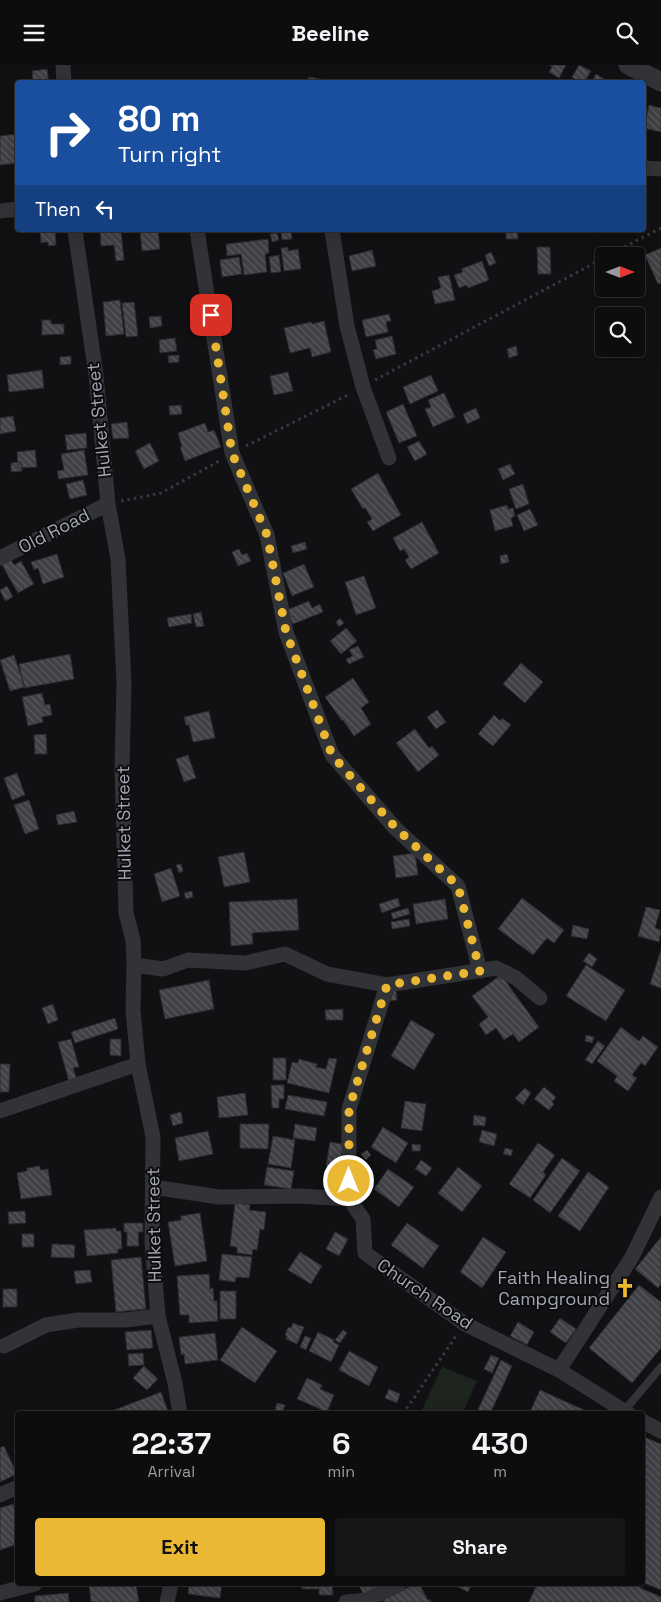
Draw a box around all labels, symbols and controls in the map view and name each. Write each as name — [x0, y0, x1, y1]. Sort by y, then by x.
icon: menu — [20, 19, 48, 47]
text: Beeline — [292, 19, 369, 47]
icon: search — [613, 19, 641, 47]
text: 80 m — [118, 97, 200, 141]
icon: right — [35, 100, 100, 165]
text: Turn right — [118, 140, 221, 168]
icon: left — [91, 195, 119, 223]
text: Then — [35, 197, 81, 222]
north arrow — [595, 247, 645, 297]
map controls — [595, 247, 645, 357]
pin — [190, 294, 232, 336]
icon: arrive — [197, 301, 225, 329]
button: search — [595, 307, 645, 357]
street label: Hulket Street — [81, 362, 116, 478]
street label: Old Road — [14, 503, 93, 558]
street label: Hulket Street — [111, 765, 136, 881]
position arrow — [322, 1154, 374, 1206]
street label: Hulket Street — [141, 1167, 166, 1283]
street label: Church Road — [373, 1253, 478, 1334]
place label: Faith Healing Campground — [497, 1266, 610, 1310]
church icon: Faith Healing Campground — [614, 1277, 636, 1299]
text: 22:37 — [132, 1424, 211, 1463]
text: 6 — [332, 1424, 351, 1463]
text: 430 — [472, 1424, 528, 1463]
text: Arrival — [148, 1461, 195, 1482]
text: min — [328, 1461, 355, 1482]
text: m — [493, 1461, 507, 1482]
button: Exit — [35, 1518, 325, 1576]
button: Share — [335, 1518, 625, 1576]

